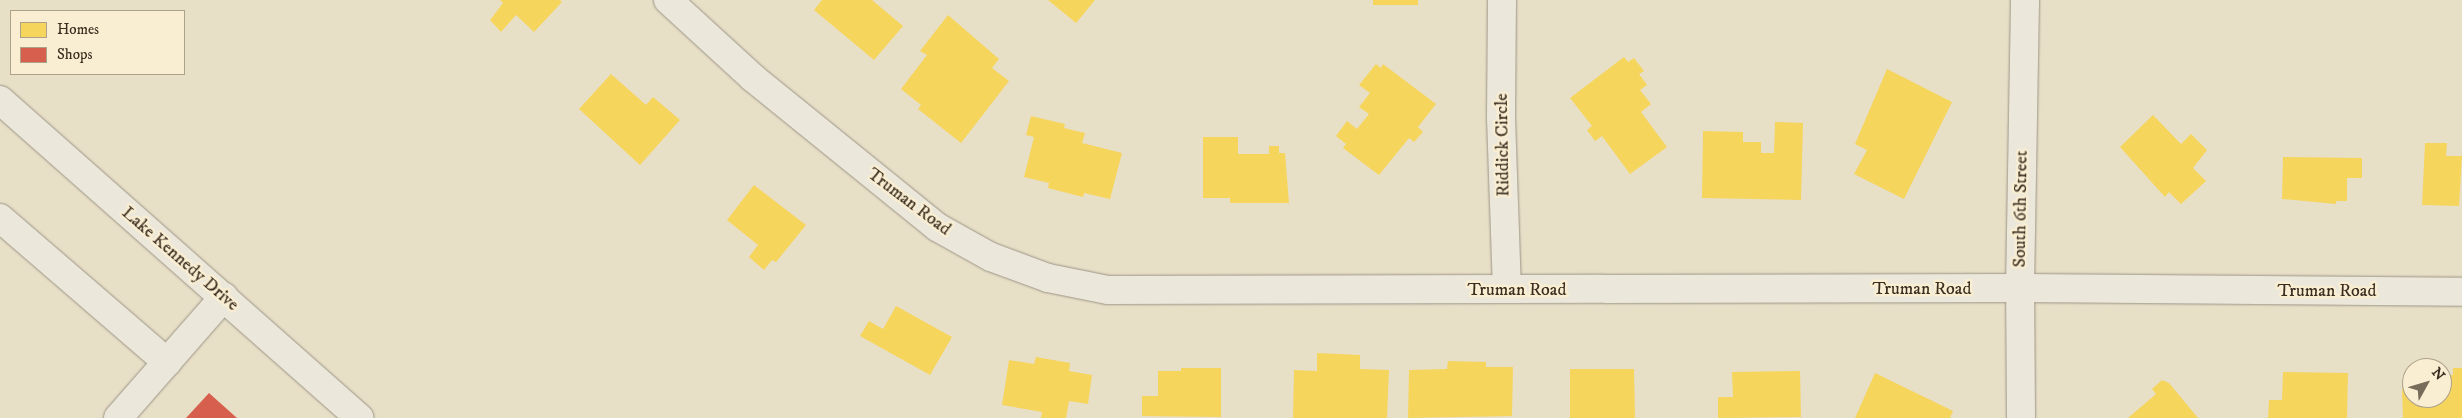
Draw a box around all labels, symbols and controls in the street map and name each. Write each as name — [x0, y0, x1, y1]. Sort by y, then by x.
legend — [10, 10, 185, 75]
text: Homes — [57, 20, 99, 39]
text: Shops — [57, 45, 93, 64]
street label: Riddick Circle — [1491, 93, 1515, 197]
street label: South 6th Street — [2009, 150, 2033, 268]
street label: Truman Road — [863, 164, 955, 240]
street label: Lake Kennedy Drive — [117, 202, 243, 316]
street label: Truman Road — [1873, 278, 1971, 300]
street label: Truman Road — [1468, 279, 1566, 301]
street label: Truman Road — [2278, 280, 2376, 302]
north arrow — [2402, 358, 2452, 408]
text: N — [2427, 364, 2448, 384]

